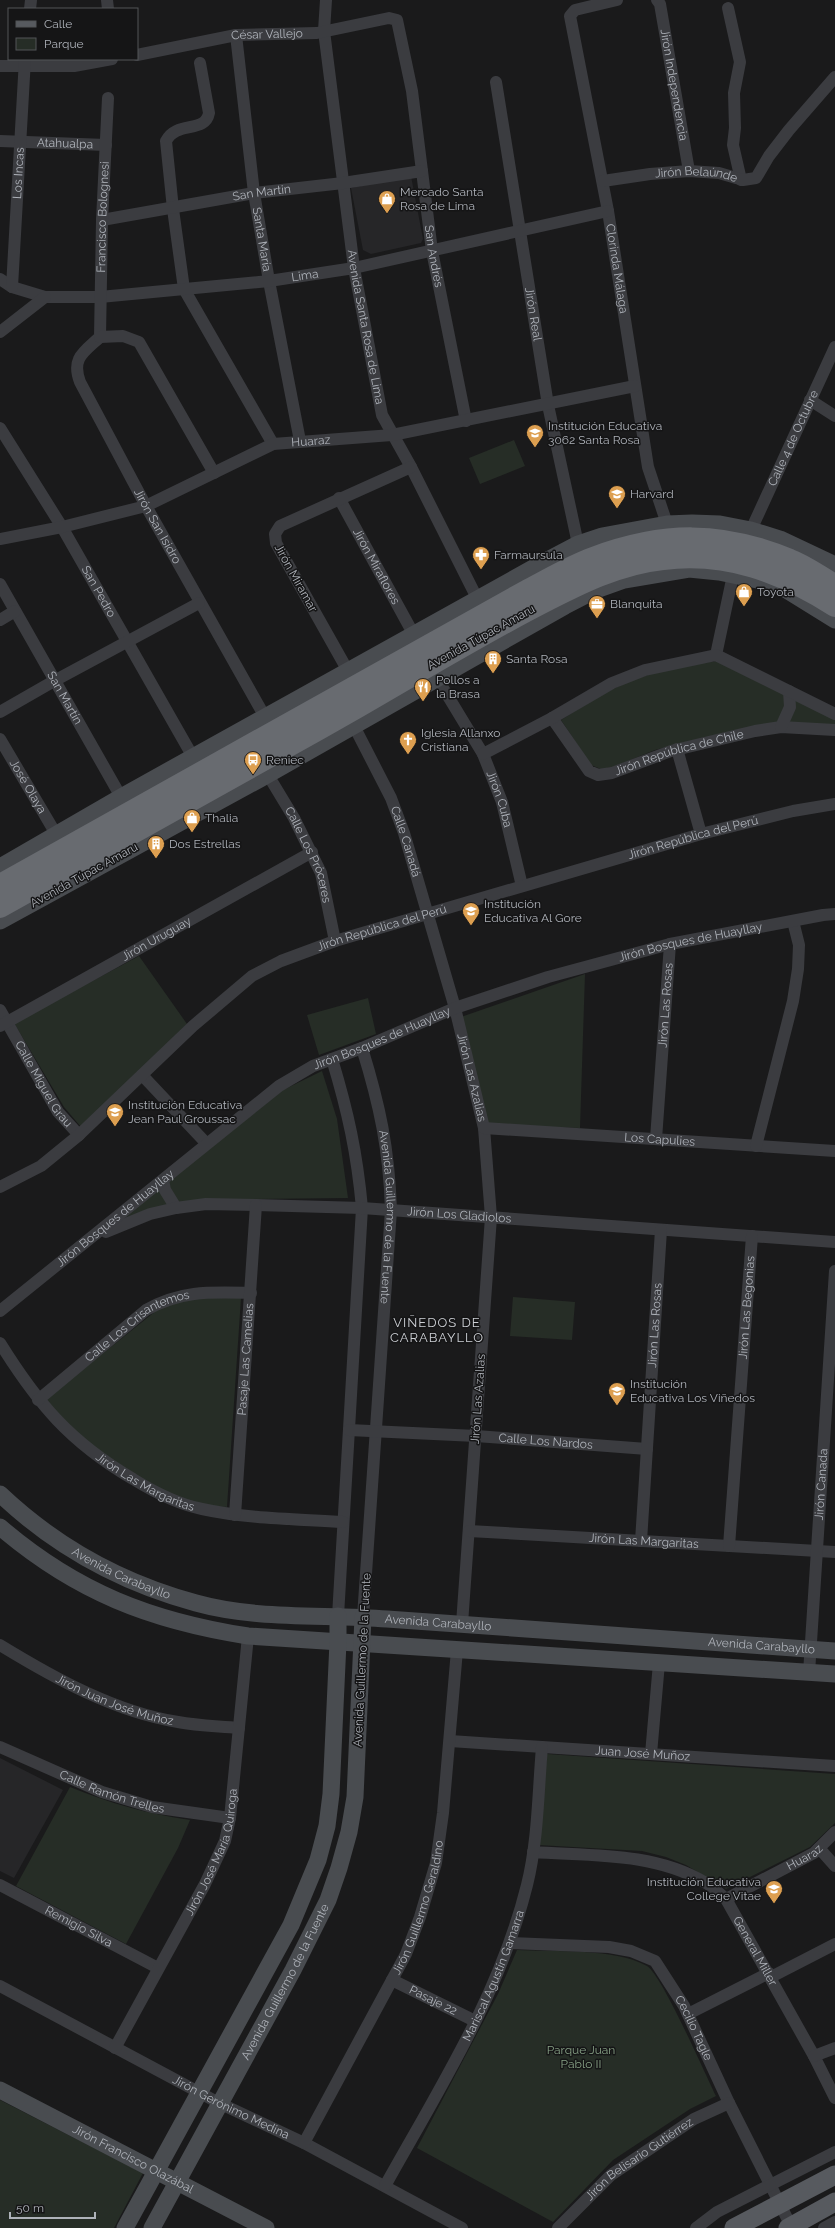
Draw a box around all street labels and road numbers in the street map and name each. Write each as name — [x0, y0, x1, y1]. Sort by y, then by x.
street label: César Vallejo — [230, 26, 303, 43]
street label: Jirón Independencia — [657, 28, 691, 142]
street label: Atahualpa — [37, 135, 93, 152]
street label: Los Incas — [10, 147, 27, 199]
street label: Francisco Bolognesi — [94, 161, 112, 273]
street label: Jirón Belaúnde — [654, 164, 739, 185]
street label: San Martin — [231, 182, 292, 204]
street label: Santa María — [250, 206, 274, 272]
street label: Clorinda Málaga — [603, 223, 631, 314]
street label: San Andrés — [422, 224, 446, 289]
street label: Avenida Santa Rosa de Lima — [345, 249, 387, 405]
street label: Lima — [290, 267, 319, 284]
street label: Jirón Real — [522, 286, 545, 343]
street label: Calle 4 de Octubre — [765, 388, 821, 488]
street label: Huaraz — [291, 433, 331, 450]
street label: Jirón San Isidro — [131, 486, 184, 566]
street label: Jirón Miraflores — [350, 526, 403, 607]
street label: Jirón Miramar — [272, 542, 321, 615]
street label: San Pedro — [79, 563, 119, 620]
street label: Avenida Túpac Amaru — [425, 602, 537, 672]
street label: San Martín — [44, 669, 85, 727]
street label: Jirón República de Chile — [613, 727, 745, 778]
street label: José Olaya — [7, 757, 49, 816]
street label: Jirón Cuba — [483, 769, 515, 829]
street label: Calle Los Próceres — [282, 804, 334, 904]
street label: Calle Canadá — [388, 804, 423, 879]
street label: Jirón República del Perú — [626, 813, 760, 862]
street label: Avenida Túpac Amaru — [28, 840, 140, 910]
street label: Jirón República del Perú — [315, 902, 448, 954]
street label: Jirón Uruguay — [119, 914, 194, 964]
street label: Jirón Bosques de Huayllay — [617, 920, 764, 965]
street label: Jirón Las Rosas — [656, 962, 676, 1048]
street label: Jirón Bosques de Huayllay — [311, 1004, 453, 1072]
street label: Jirón Las Azalias — [454, 1032, 489, 1123]
street label: Calle Miguel Grau — [12, 1038, 75, 1130]
street label: Avenida Guillermo de la Fuente — [376, 1129, 398, 1304]
street label: Los Capulies — [624, 1130, 696, 1149]
street label: Jirón Bosques de Huayllay — [54, 1166, 177, 1270]
street label: Jirón Los Gladiolos — [407, 1204, 512, 1226]
street label: Jirón Las Begonias — [736, 1255, 758, 1360]
street label: Jirón Las Rosas — [645, 1282, 665, 1368]
street label: Calle Los Crisantemos — [82, 1288, 191, 1365]
street label: Pasaje Las Camelias — [235, 1303, 256, 1416]
street label: Jirón Las Azalias — [468, 1353, 488, 1445]
street label: Calle Los Nardos — [498, 1431, 594, 1452]
street label: Jirón Canada — [812, 1448, 831, 1521]
street label: Jirón Las Margaritas — [93, 1450, 196, 1514]
street label: Jirón Las Margaritas — [588, 1531, 699, 1551]
street label: Avenida Carabayllo — [70, 1544, 172, 1602]
street label: Avenida Guillermo de la Fuente — [350, 1573, 374, 1747]
street label: Avenida Carabayllo — [384, 1612, 492, 1634]
street label: Avenida Carabayllo — [708, 1635, 815, 1656]
street label: Jirón Juan José Muñoz — [54, 1672, 175, 1728]
street label: Juan José Muñoz — [595, 1743, 691, 1764]
street label: Calle Ramón Trelles — [57, 1767, 166, 1816]
street label: Jirón José María Quiroga — [182, 1788, 240, 1918]
street label: Jirón Guillermo Geraldino — [389, 1839, 446, 1977]
street label: Huaraz — [784, 1841, 826, 1873]
street label: Avenida Guillermo de la Fuente — [238, 1901, 332, 2062]
street label: Remigio Silva — [43, 1903, 115, 1950]
street label: Mariscal Agustín Gamarra — [460, 1908, 527, 2044]
street label: General Miller — [730, 1914, 781, 1989]
street label: Pasaje 22 — [407, 1983, 459, 2018]
street label: Cecilio Tagle — [672, 1993, 715, 2063]
street label: Jirón Gerónimo Medina — [170, 2073, 292, 2142]
street label: Jirón Belisario Gutiérrez — [583, 2115, 696, 2203]
street label: Jirón Francisco Olazábal — [70, 2122, 197, 2197]

